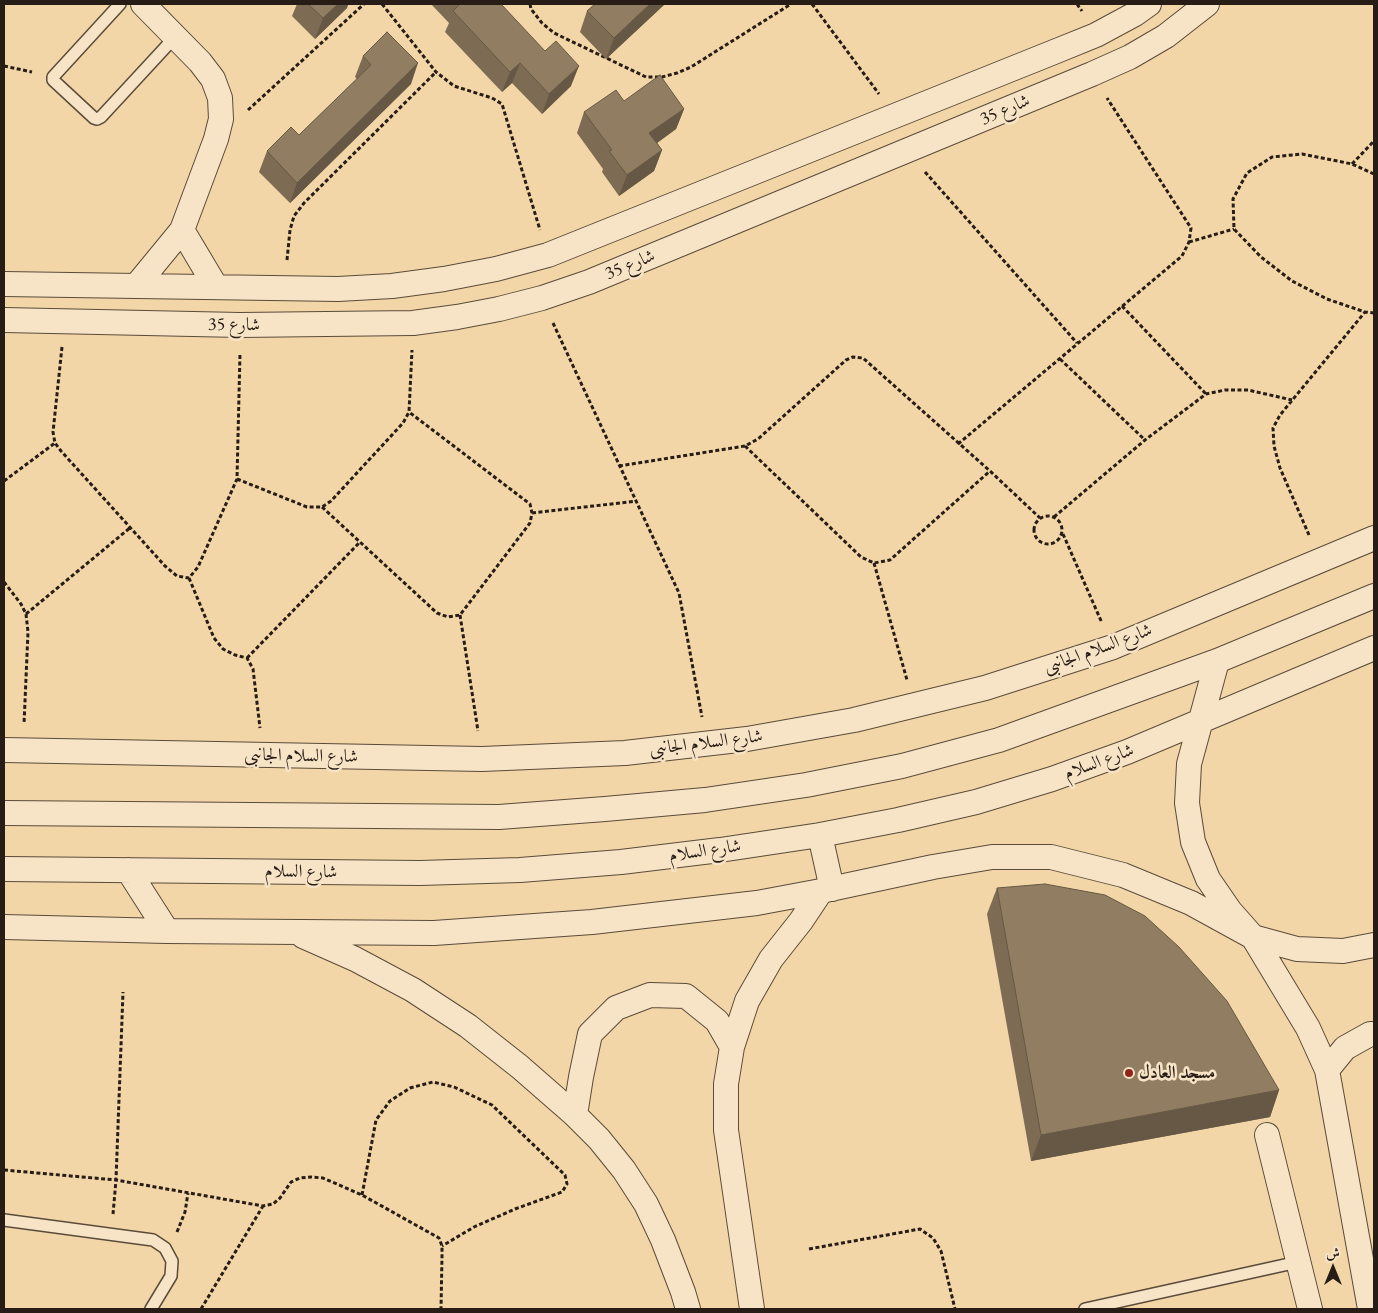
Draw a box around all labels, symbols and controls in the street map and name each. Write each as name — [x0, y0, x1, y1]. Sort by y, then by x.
street label: شارع 35 — [977, 90, 1033, 130]
street label: شارع 35 — [602, 245, 658, 285]
street label: شارع 35 — [208, 314, 260, 336]
street label: شارع السلام الجانبى — [1041, 619, 1155, 679]
street label: شارع السلام الجانبى — [648, 725, 764, 761]
street label: شارع السلام — [1061, 739, 1137, 785]
street label: شارع السلام الجانبى — [244, 744, 358, 768]
street label: شارع السلام — [667, 835, 743, 867]
street label: شارع السلام — [264, 861, 338, 883]
place label: مسجد العادل — [1139, 1062, 1215, 1084]
marker: مسجد العادل — [1123, 1067, 1135, 1079]
north arrow — [1308, 1243, 1358, 1293]
text: ش — [1326, 1244, 1340, 1262]

